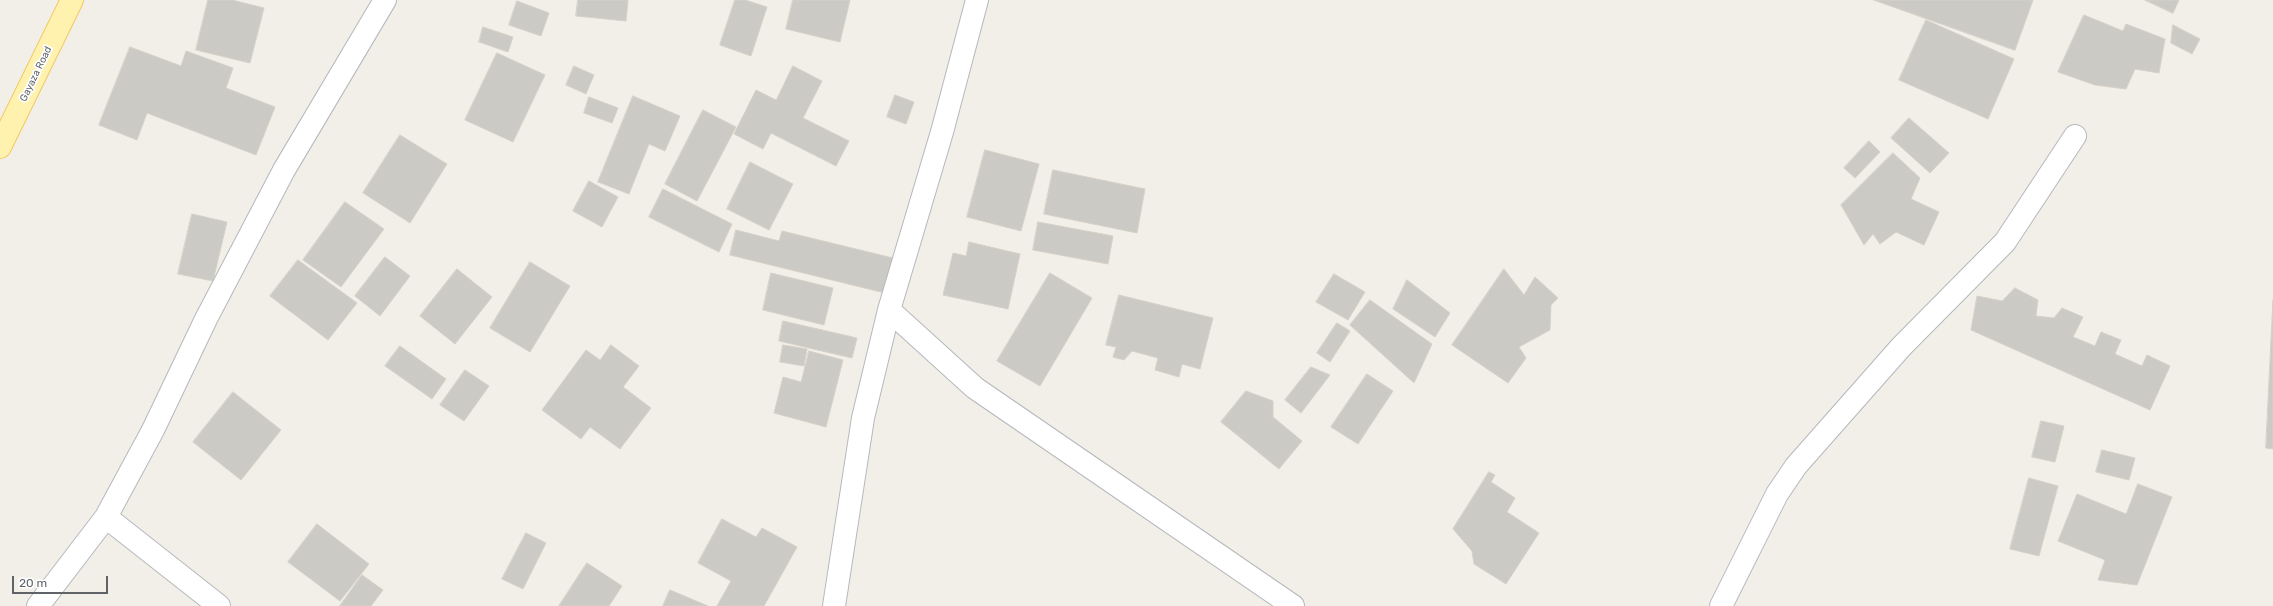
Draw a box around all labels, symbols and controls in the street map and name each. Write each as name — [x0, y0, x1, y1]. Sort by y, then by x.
street label: Gayaza Road — [17, 44, 55, 104]
scale bar — [14, 568, 110, 594]
text: 20 m — [19, 576, 47, 590]

